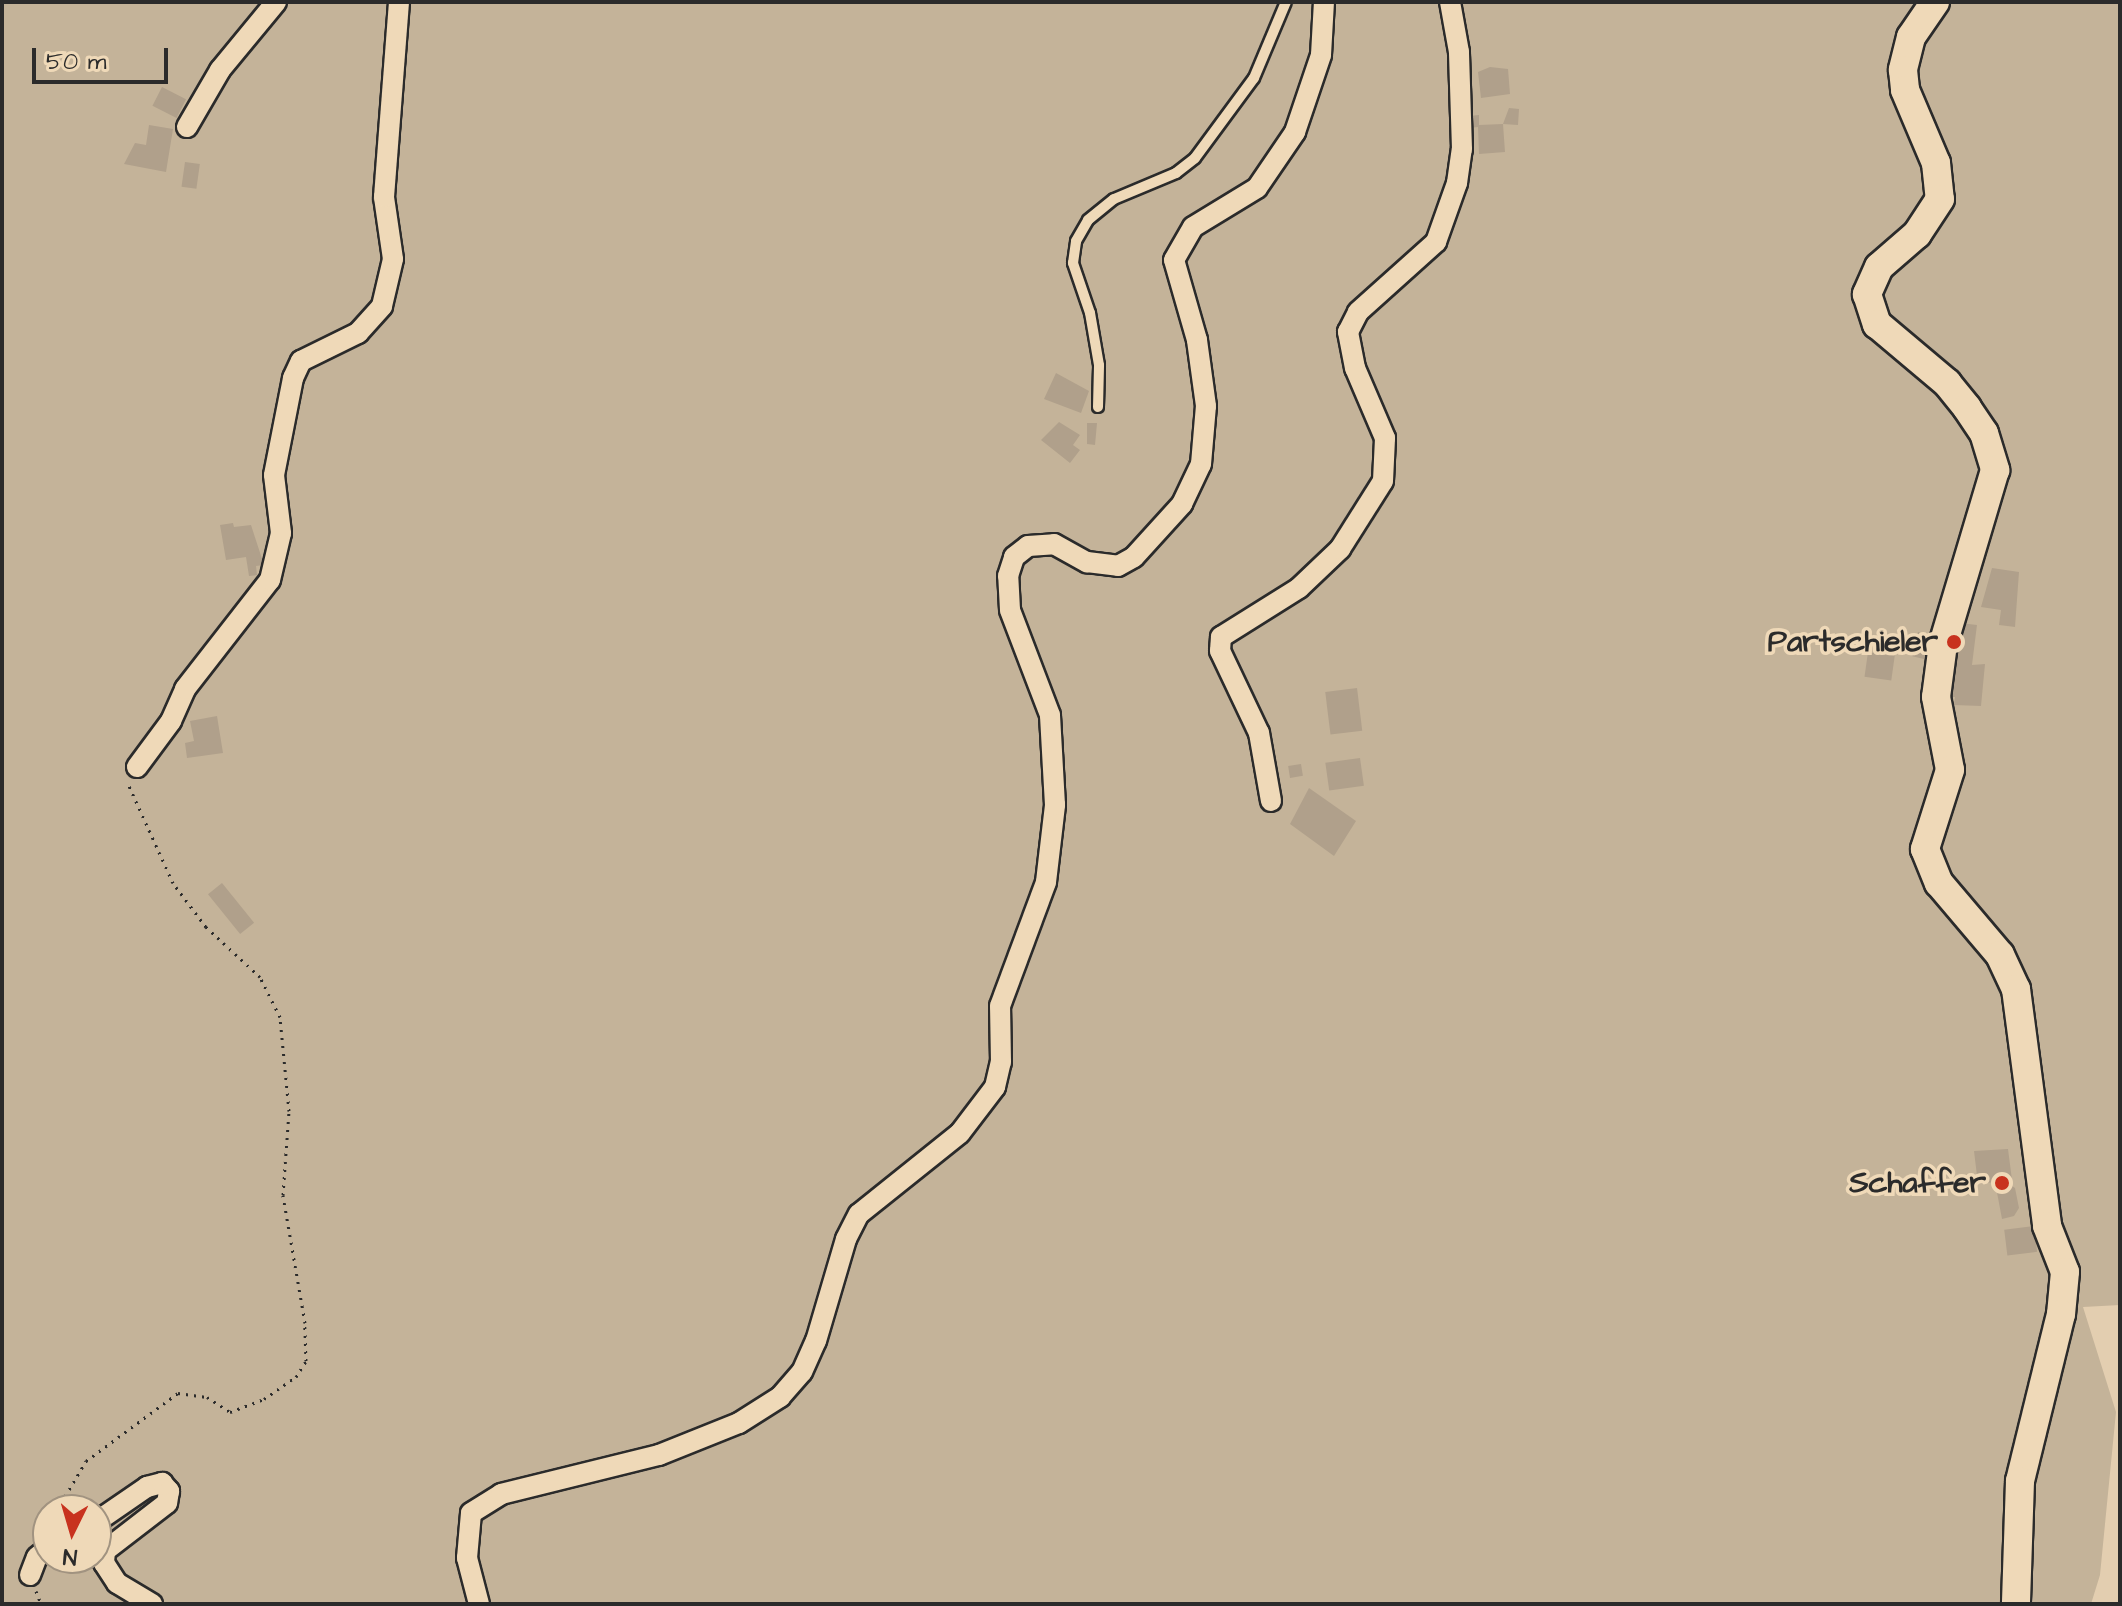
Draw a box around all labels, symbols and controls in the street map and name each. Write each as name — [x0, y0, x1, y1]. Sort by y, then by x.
scale bar — [36, 32, 172, 82]
text: 50 m — [46, 45, 106, 79]
place label: Partschieler — [1768, 624, 1938, 660]
marker: Partschieler — [1945, 633, 1963, 651]
place label: Schaffer — [1849, 1165, 1986, 1201]
marker: Schaffer — [1993, 1174, 2011, 1192]
north arrow — [32, 1494, 112, 1574]
text: N — [62, 1540, 78, 1572]

